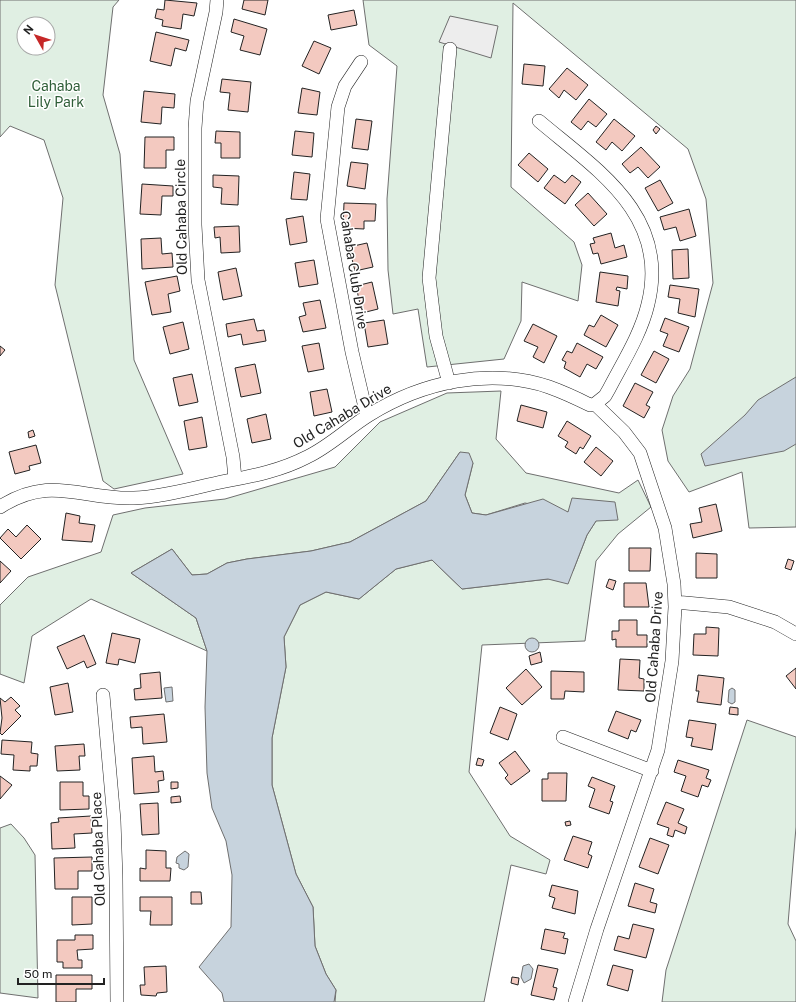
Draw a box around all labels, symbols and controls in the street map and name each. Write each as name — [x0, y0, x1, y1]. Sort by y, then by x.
north arrow — [16, 16, 56, 56]
text: N — [21, 23, 36, 37]
park label: Cahaba Lily Park — [28, 78, 84, 110]
street label: Old Cahaba Circle — [172, 159, 190, 275]
street label: Cahaba Club Drive — [337, 210, 371, 330]
street label: Old Cahaba Drive — [290, 380, 394, 452]
street label: Old Cahaba Drive — [642, 591, 666, 703]
street label: Old Cahaba Place — [88, 791, 108, 907]
scale bar — [18, 960, 104, 986]
text: 50 m — [24, 967, 52, 981]

